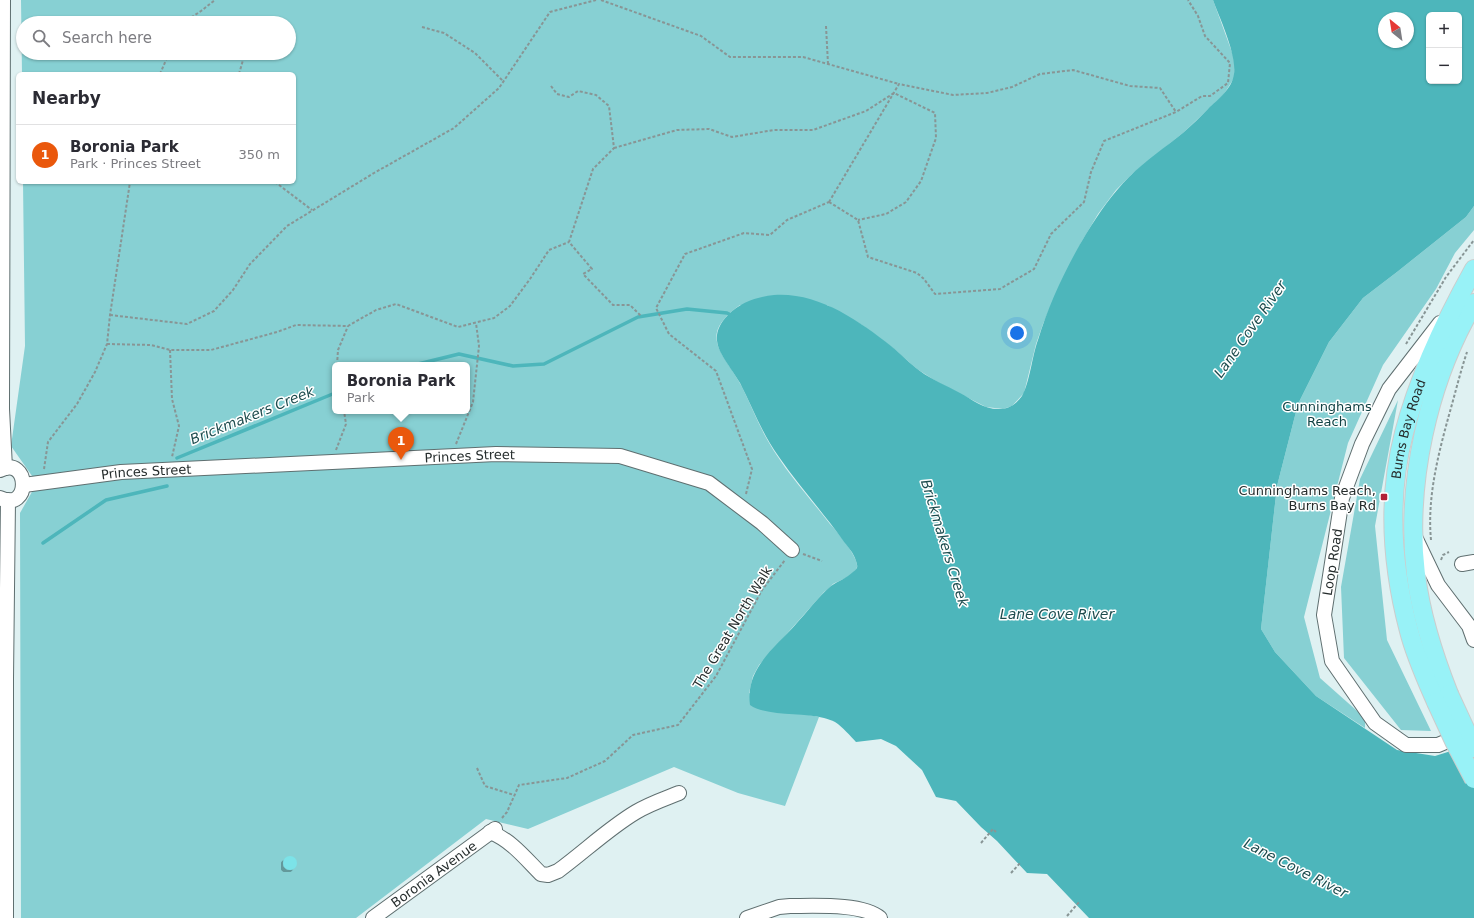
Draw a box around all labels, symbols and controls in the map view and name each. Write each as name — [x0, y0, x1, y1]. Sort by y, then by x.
north arrow — [1378, 12, 1414, 48]
map controls — [1426, 12, 1462, 84]
button: + — [1426, 12, 1462, 48]
search box — [16, 16, 296, 60]
icon: search — [30, 27, 52, 49]
text: Search here — [62, 29, 152, 47]
button: − — [1426, 48, 1462, 84]
text: Nearby — [32, 88, 101, 108]
text: Boronia Park — [70, 138, 179, 156]
text: 1 — [40, 147, 50, 162]
text: 350 m — [238, 147, 280, 162]
text: Park · Princes Street — [70, 156, 201, 171]
water label: Lane Cove River — [1211, 277, 1290, 380]
your location — [1007, 323, 1027, 343]
popup — [332, 362, 470, 414]
text: Boronia Park — [347, 372, 455, 390]
street label: Burns Bay Road — [1389, 377, 1429, 480]
water label: Brickmakers Creek — [188, 382, 317, 447]
text: Park — [347, 390, 375, 405]
park label: Cunninghams Reach — [1282, 399, 1372, 429]
pin: 1 — [388, 427, 414, 460]
street label: Princes Street — [424, 447, 515, 465]
street label: Princes Street — [100, 462, 192, 483]
water label: Brickmakers Creek — [918, 477, 972, 609]
place label: Cunninghams Reach, Burns Bay Rd — [1238, 483, 1376, 513]
marker: Cunninghams Reach, Burns Bay Rd — [1379, 492, 1389, 502]
street label: Loop Road — [1320, 527, 1345, 597]
street label: The Great North Walk — [689, 563, 775, 692]
water label: Lane Cove River — [1000, 606, 1115, 622]
water label: Lane Cove River — [1241, 835, 1352, 902]
street label: Boronia Avenue — [388, 838, 480, 910]

